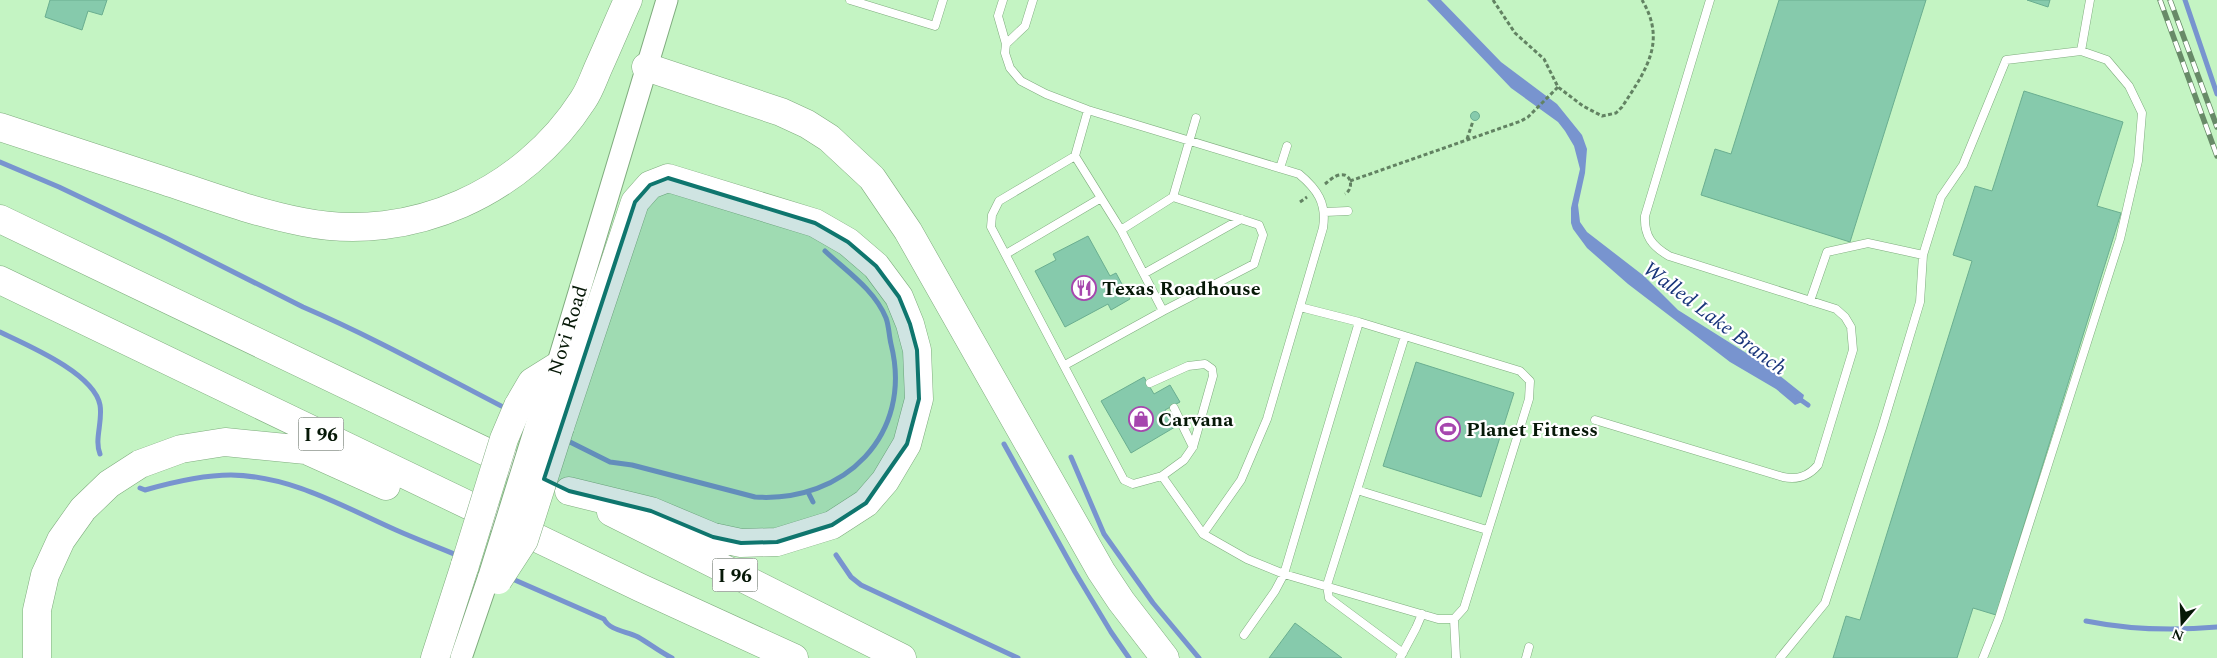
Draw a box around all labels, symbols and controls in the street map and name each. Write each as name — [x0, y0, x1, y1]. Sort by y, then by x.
water label: Walled Lake Branch — [1635, 254, 1793, 384]
place label: Texas Roadhouse — [1102, 274, 1261, 304]
restaurant icon: Texas Roadhouse — [1071, 275, 1097, 301]
street label: Novi Road — [540, 282, 596, 379]
place label: Carvana — [1158, 405, 1234, 435]
shop icon: Carvana — [1128, 406, 1154, 432]
place label: Planet Fitness — [1466, 415, 1598, 445]
sports icon: Planet Fitness — [1435, 416, 1461, 442]
road number: I 96 — [298, 418, 344, 450]
road number: I 96 — [712, 558, 758, 592]
north arrow — [2157, 598, 2207, 648]
text: N — [2169, 623, 2187, 647]

